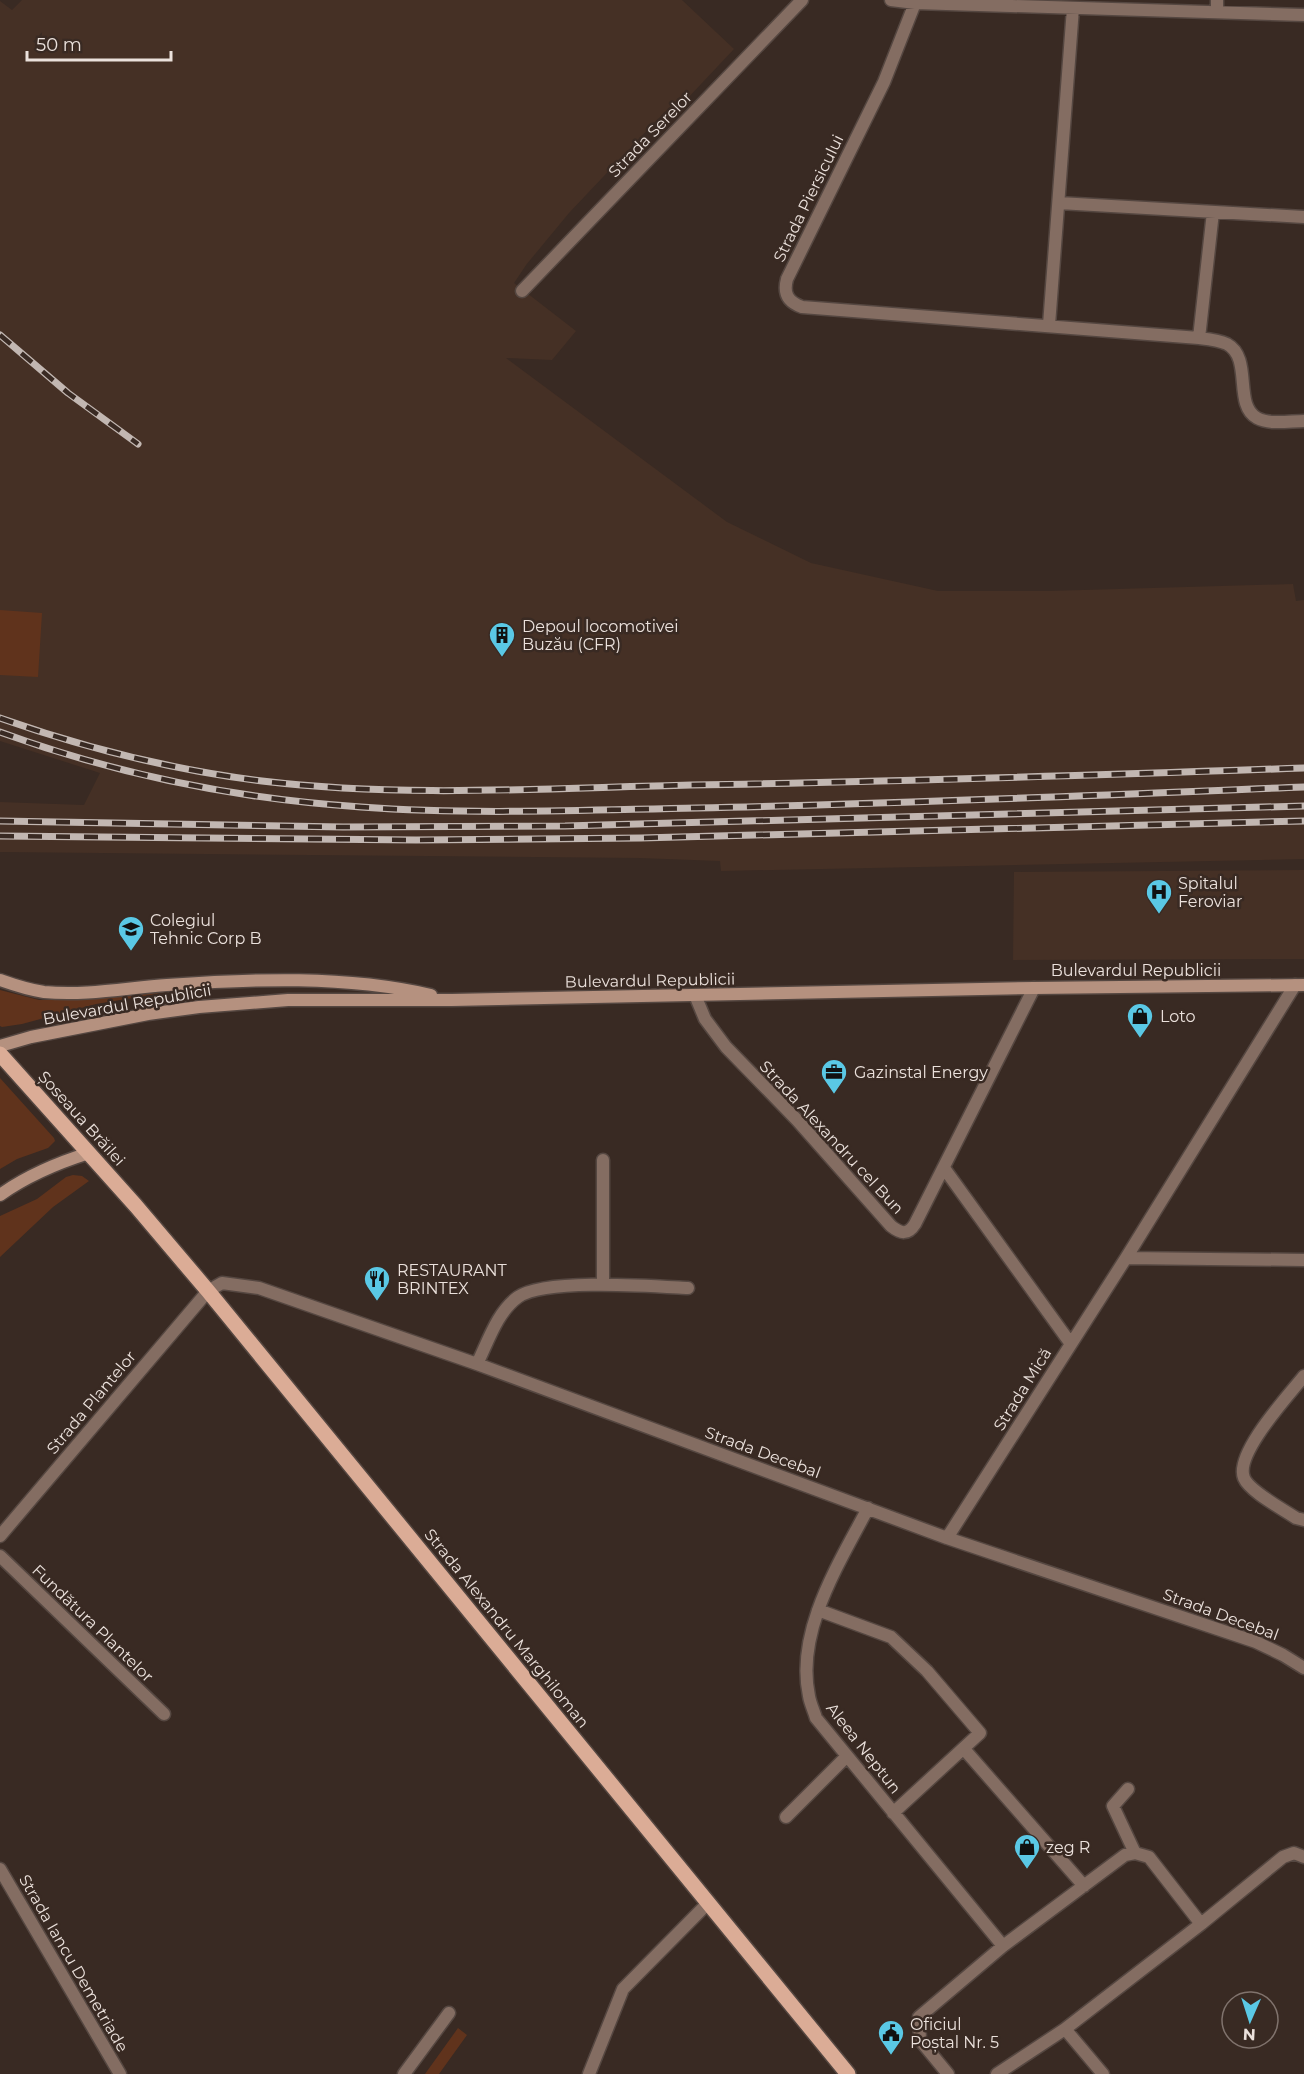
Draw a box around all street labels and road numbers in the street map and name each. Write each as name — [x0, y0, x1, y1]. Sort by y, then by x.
street label: Strada Serelor — [605, 87, 696, 181]
street label: Strada Piersicului — [769, 132, 847, 265]
street label: Bulevardul Republicii — [1051, 961, 1221, 980]
street label: Bulevardul Republicii — [565, 970, 735, 991]
street label: Bulevardul Republicii — [41, 980, 213, 1029]
street label: Strada Alexandru cel Bun — [756, 1057, 908, 1218]
street label: Șoseaua Brăilei — [33, 1067, 129, 1170]
street label: Strada Mică — [989, 1344, 1055, 1434]
street label: Strada Plantelor — [43, 1347, 140, 1458]
street label: Strada Decebal — [702, 1423, 823, 1482]
street label: Strada Alexandru Marghiloman — [420, 1525, 593, 1732]
street label: Fundătura Plantelor — [28, 1561, 157, 1686]
street label: Strada Decebal — [1160, 1585, 1281, 1644]
street label: Aleea Neptun — [822, 1699, 905, 1798]
street label: Strada Iancu Demetriade — [15, 1871, 132, 2055]

